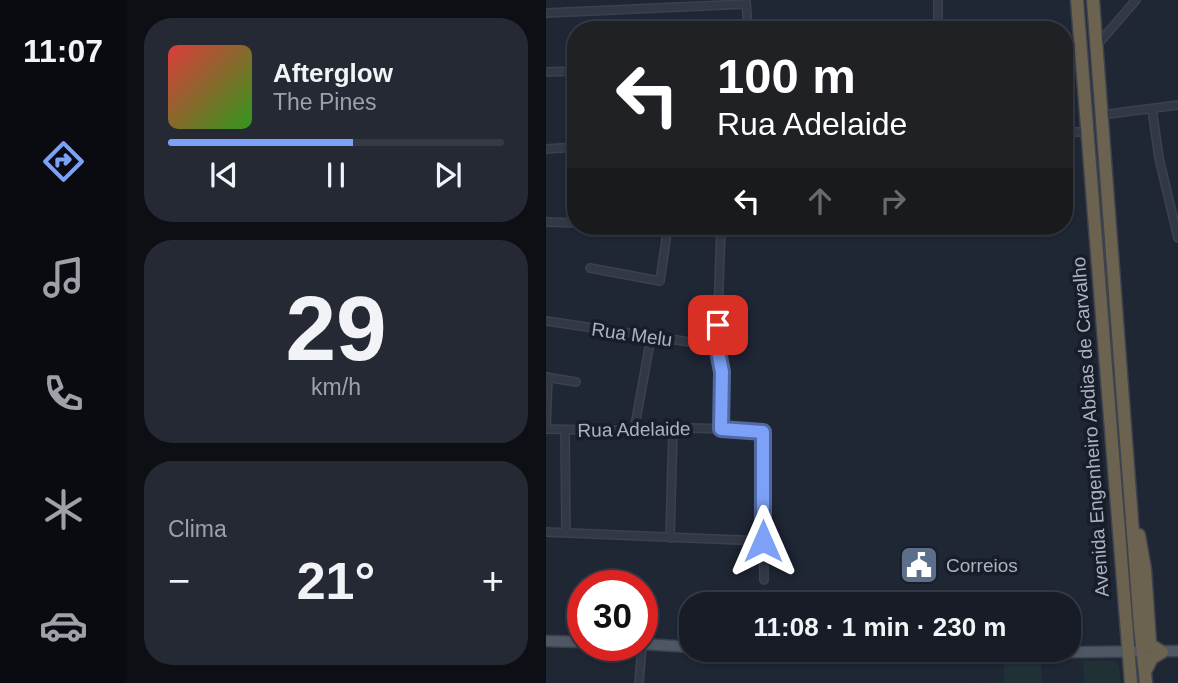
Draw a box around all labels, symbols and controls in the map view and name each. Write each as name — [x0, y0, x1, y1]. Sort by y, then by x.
text: 11:07 — [23, 33, 103, 69]
icon: left — [602, 49, 693, 140]
text: 100 m — [717, 49, 856, 103]
text: Afterglow — [273, 58, 393, 88]
text: The Pines — [273, 89, 377, 115]
text: Rua Adelaide — [717, 106, 907, 142]
icon: directions — [39, 137, 88, 186]
icon: previous — [205, 156, 243, 194]
icon: pause — [317, 156, 355, 194]
icon: next — [429, 156, 467, 194]
icon: left — [728, 182, 766, 220]
icon: ahead — [801, 182, 839, 220]
icon: right — [874, 182, 912, 220]
icon: music — [39, 253, 88, 302]
street label: Avenida Engenheiro Abdias de Carvalho — [1068, 256, 1113, 598]
text: 29 — [285, 278, 387, 379]
pin — [688, 295, 748, 355]
icon: arrive — [699, 306, 737, 344]
street label: Rua Melu — [590, 318, 674, 351]
icon: phone — [39, 369, 88, 418]
text: km/h — [311, 374, 361, 400]
street label: Rua Adelaide — [577, 418, 691, 441]
icon: climate — [39, 485, 88, 534]
position arrow — [726, 504, 800, 578]
text: Clima — [168, 516, 227, 542]
public building icon: Correios — [898, 544, 940, 586]
text: 21° — [297, 552, 375, 610]
place label: Correios — [946, 555, 1018, 576]
text: − — [168, 560, 190, 602]
text: + — [482, 560, 504, 602]
speed limit sign: 30 — [567, 570, 658, 661]
icon: car — [39, 601, 88, 650]
text: 11:08 · 1 min · 230 m — [754, 612, 1006, 642]

